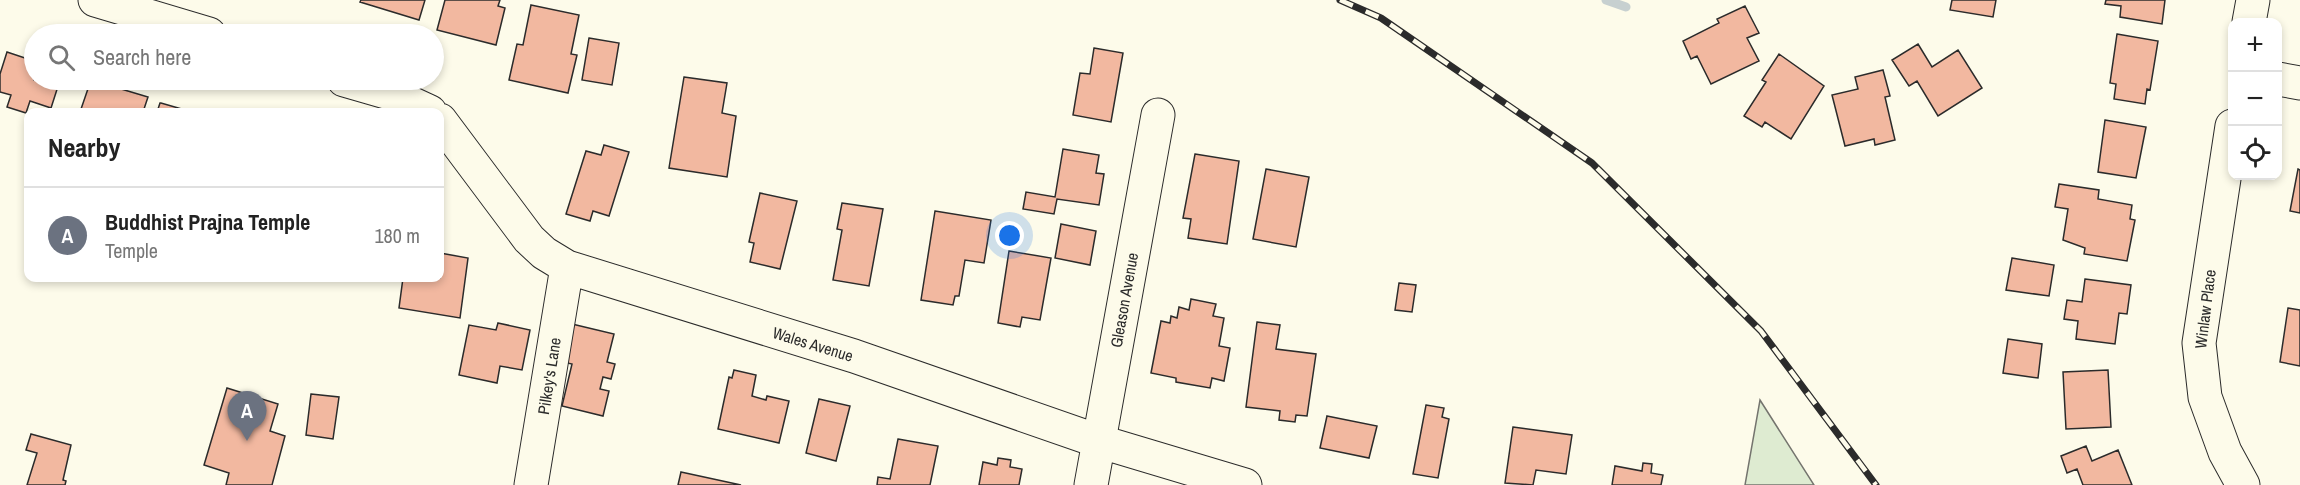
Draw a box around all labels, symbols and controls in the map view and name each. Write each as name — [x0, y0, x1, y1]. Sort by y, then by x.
map controls — [2228, 18, 2282, 180]
button: + — [2228, 18, 2282, 72]
search box — [24, 24, 444, 90]
icon: search — [45, 41, 78, 74]
text: Search here — [93, 42, 191, 72]
button: − — [2228, 72, 2282, 126]
button: locate — [2228, 126, 2282, 180]
text: Nearby — [48, 130, 120, 165]
text: Buddhist Prajna Temple — [105, 207, 310, 237]
your location — [995, 221, 1024, 250]
text: A — [62, 222, 73, 249]
text: 180 m — [374, 222, 420, 249]
text: Temple — [105, 237, 158, 264]
street label: Gleason Avenue — [1105, 251, 1143, 349]
street label: Winlaw Place — [2189, 268, 2221, 350]
street label: Wales Avenue — [770, 321, 856, 367]
street label: Pilkey's Lane — [532, 336, 566, 416]
pin: A — [228, 392, 266, 441]

